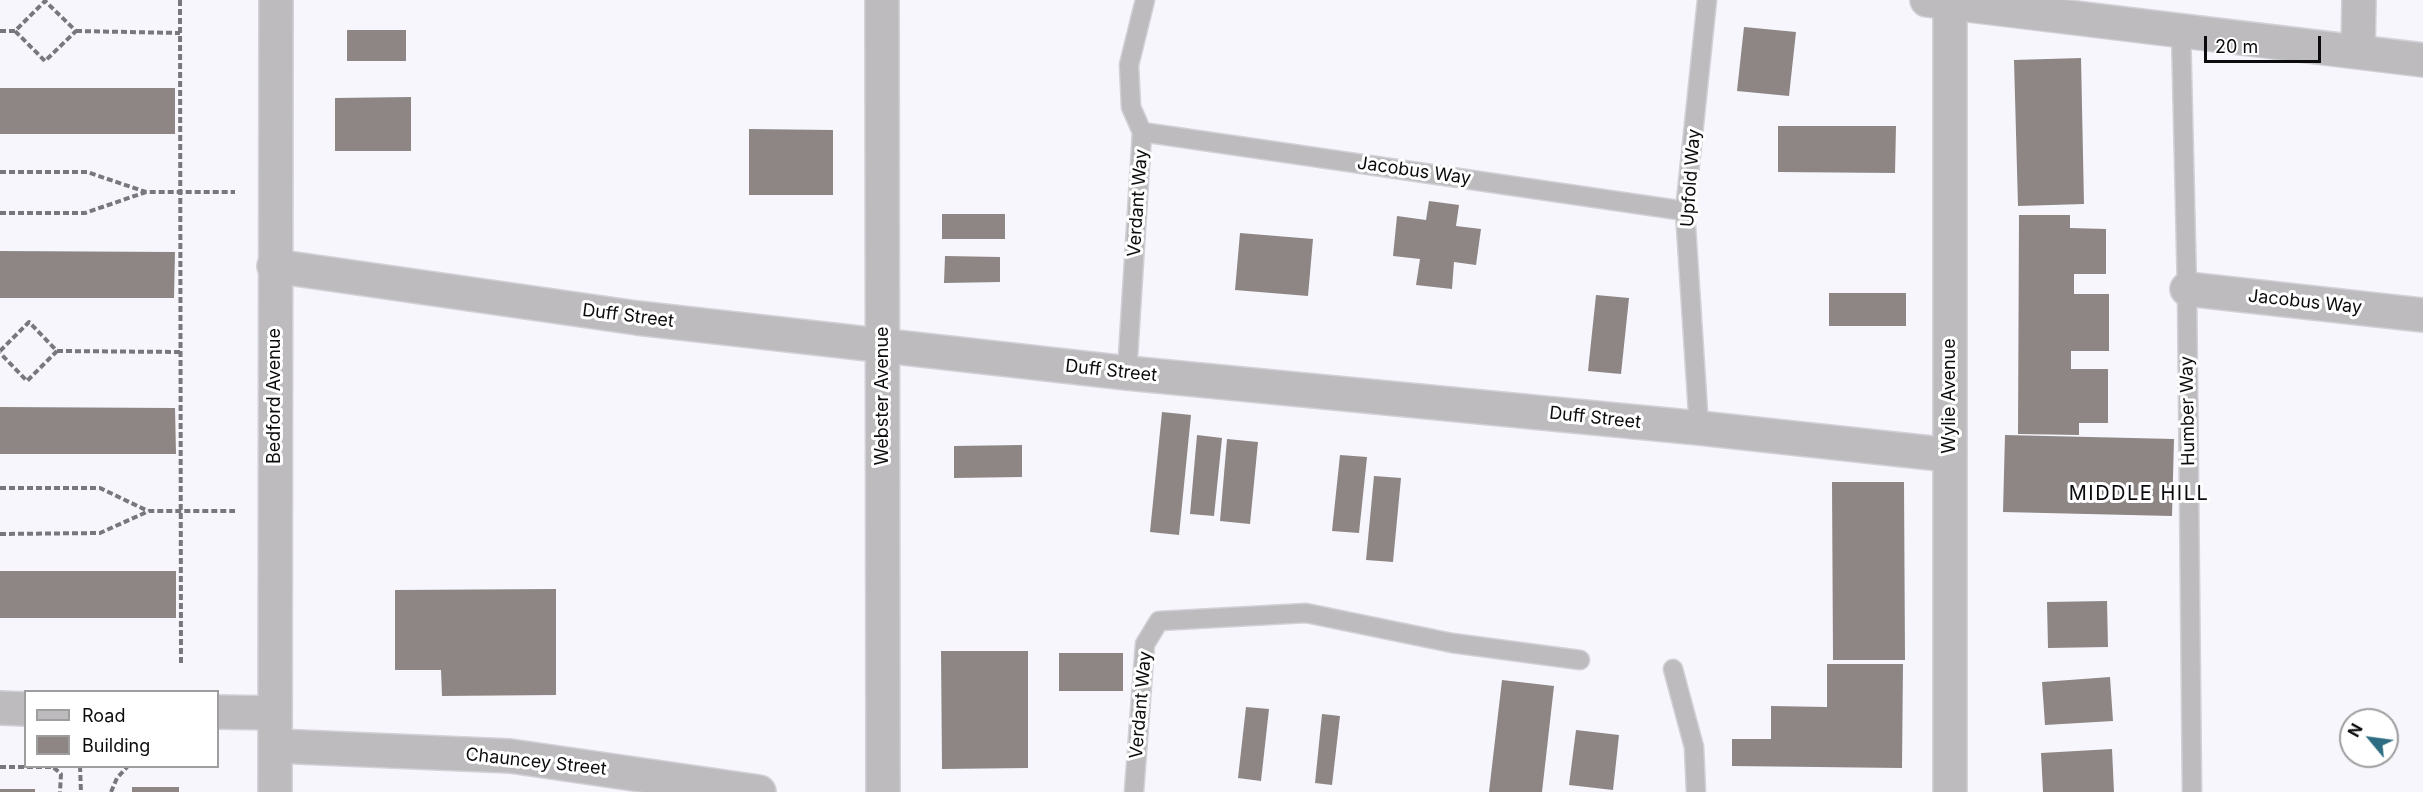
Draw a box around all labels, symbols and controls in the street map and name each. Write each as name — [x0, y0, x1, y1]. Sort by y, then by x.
scale bar — [2207, 24, 2324, 62]
text: 20 m — [2215, 36, 2258, 57]
street label: Upfold Way — [1677, 128, 1705, 228]
street label: Verdant Way — [1123, 148, 1153, 258]
street label: Jacobus Way — [1356, 152, 1472, 190]
street label: Jacobus Way — [2247, 285, 2363, 319]
street label: Duff Street — [581, 300, 675, 332]
street label: Webster Avenue — [872, 326, 894, 466]
street label: Bedford Avenue — [264, 328, 286, 464]
street label: Wylie Avenue — [1939, 338, 1961, 454]
street label: Duff Street — [1064, 355, 1158, 387]
street label: Humber Way — [2176, 356, 2200, 466]
street label: Duff Street — [1548, 402, 1642, 434]
district label: MIDDLE HILL — [2069, 482, 2209, 506]
street label: Verdant Way — [1126, 650, 1156, 760]
legend — [24, 690, 219, 768]
text: Road — [82, 705, 125, 726]
north arrow — [2339, 708, 2399, 768]
text: N — [2343, 720, 2367, 740]
text: Building — [82, 735, 150, 756]
street label: Chauncey Street — [464, 744, 608, 780]

